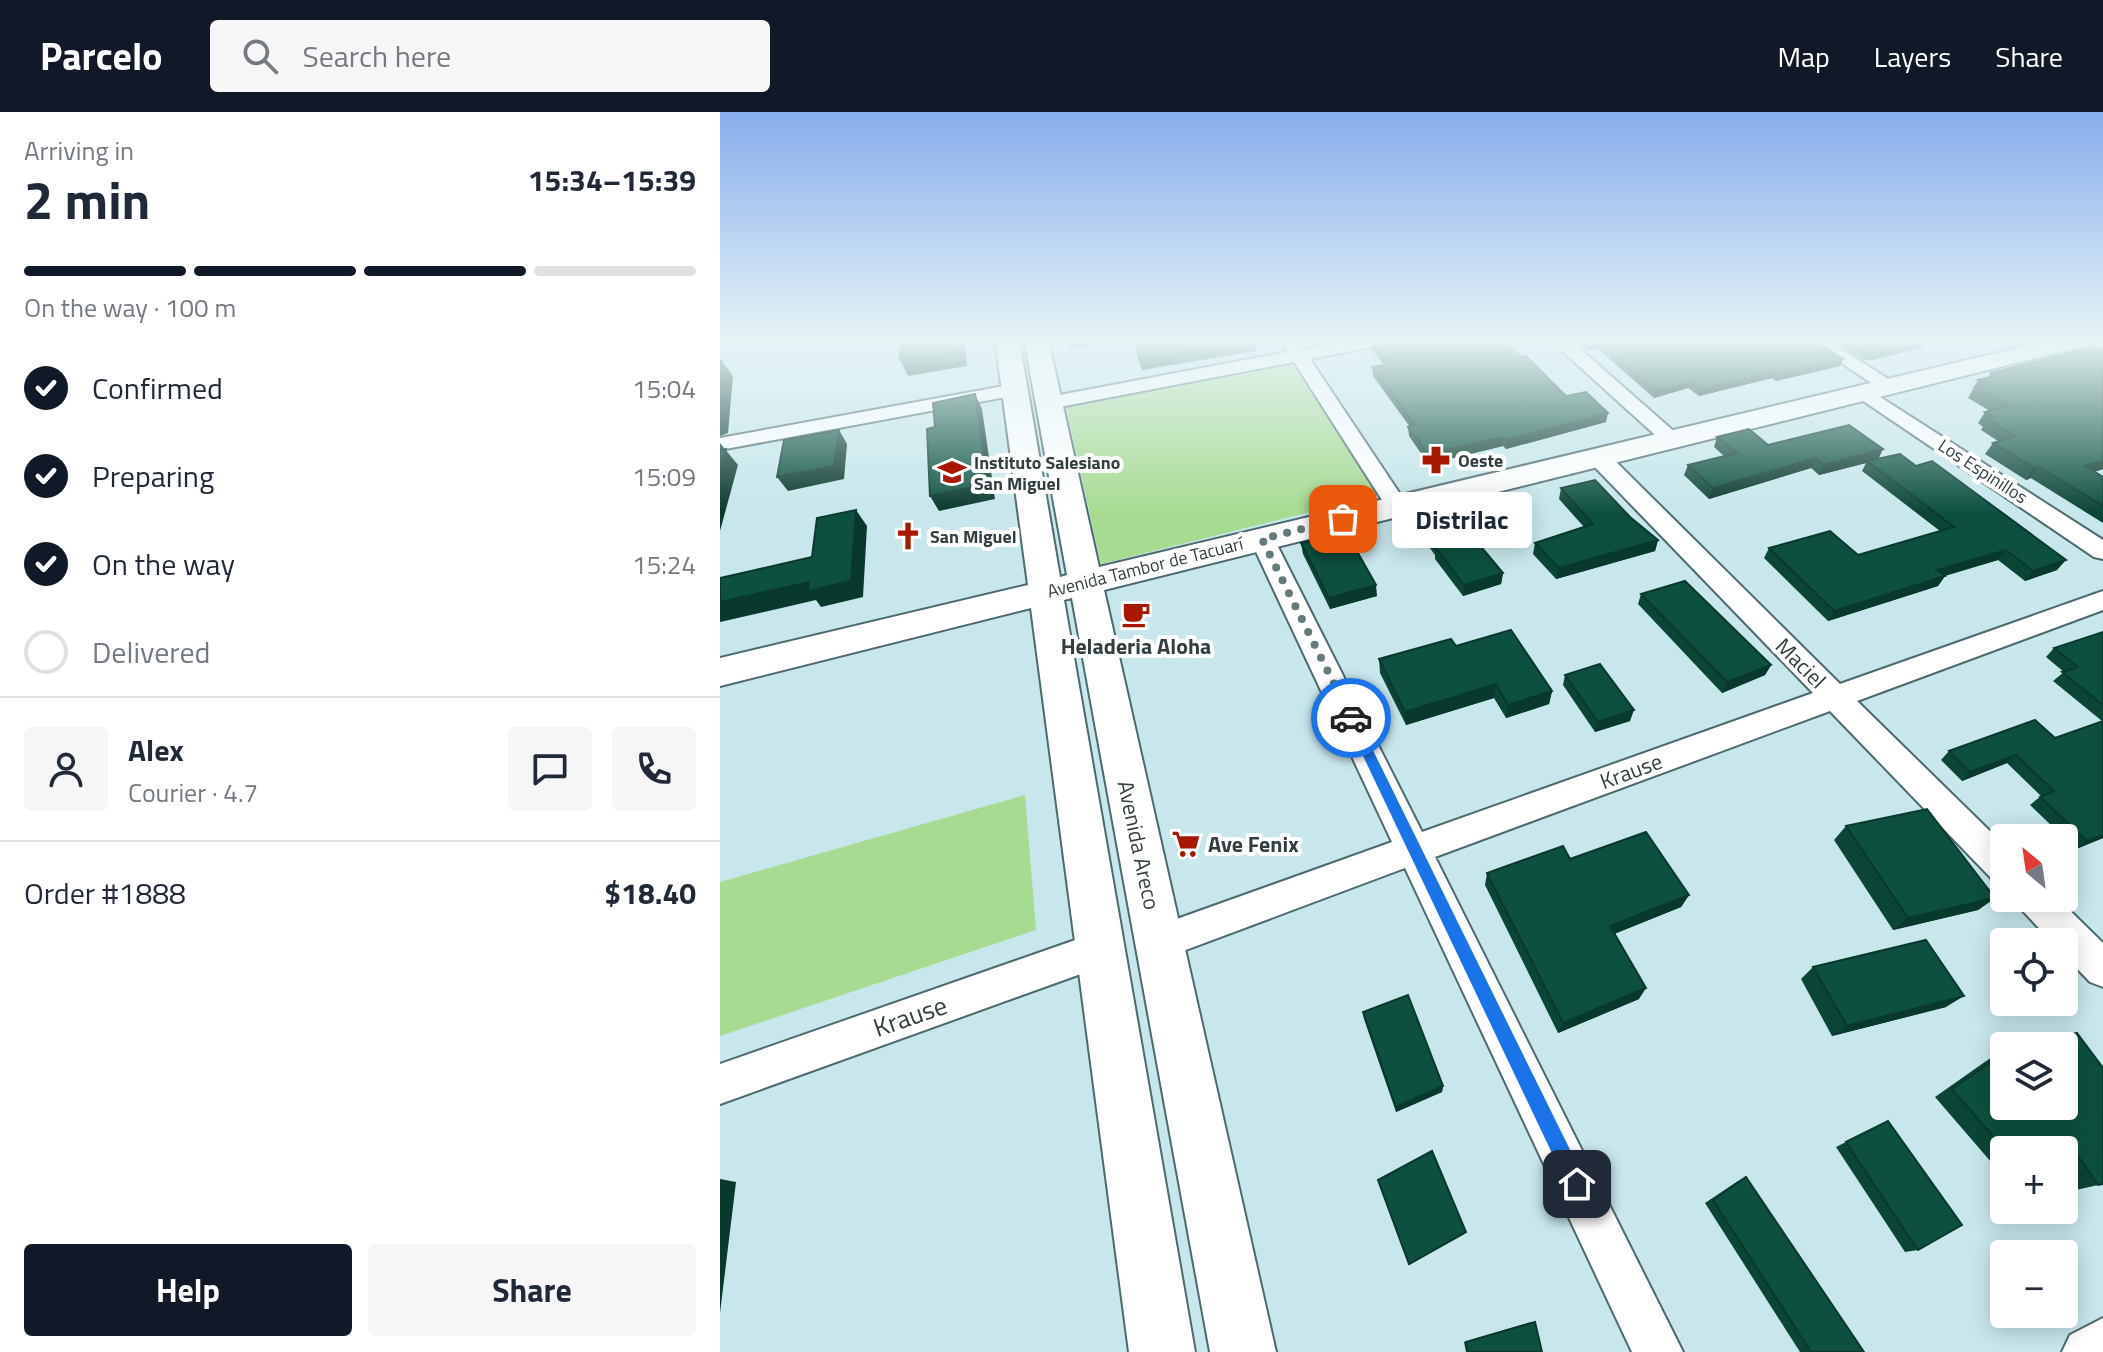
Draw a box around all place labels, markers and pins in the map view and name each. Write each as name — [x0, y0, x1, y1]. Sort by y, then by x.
pharmacy icon: Oeste — [1421, 445, 1451, 475]
place label: Oeste — [1458, 447, 1503, 474]
place label: Instituto Salesiano San Miguel — [974, 449, 1120, 497]
school or university icon: Instituto Salesiano San Miguel — [937, 457, 967, 487]
pin — [1309, 485, 1377, 553]
callout: Distrilac — [1391, 491, 1531, 547]
church icon: San Miguel — [893, 521, 923, 551]
place label: San Miguel — [930, 523, 1017, 550]
cafe icon: Heladeria Aloha — [1121, 599, 1151, 629]
place label: Heladeria Aloha — [1061, 629, 1211, 663]
place label: Ave Fenix — [1208, 827, 1299, 861]
supermarket icon: Ave Fenix — [1171, 829, 1201, 859]
pin — [1543, 1150, 1611, 1218]

